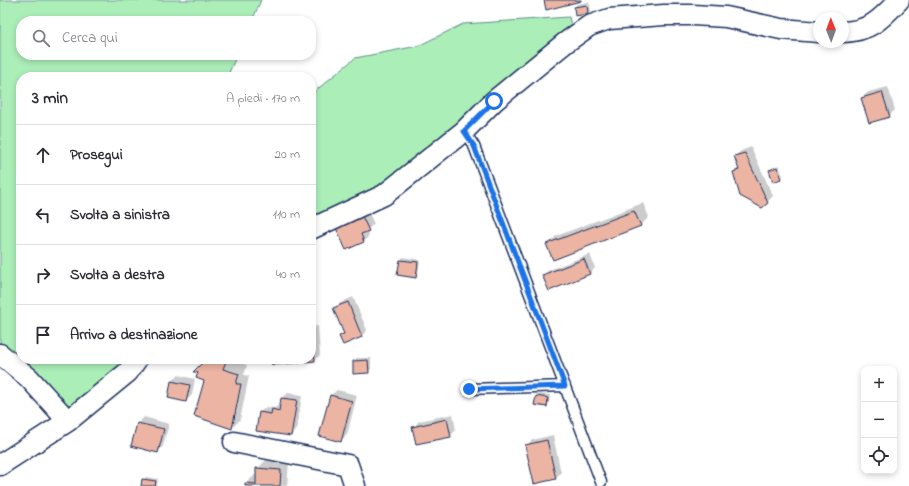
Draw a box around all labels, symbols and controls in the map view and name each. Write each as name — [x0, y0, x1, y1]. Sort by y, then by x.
north arrow — [813, 12, 849, 48]
search box — [16, 16, 316, 60]
icon: search — [30, 27, 52, 49]
text: Cerca qui — [62, 27, 118, 49]
text: 3 min — [32, 86, 68, 111]
text: A piedi · 170 m — [226, 89, 300, 108]
route start — [485, 92, 503, 110]
icon: ahead — [32, 144, 54, 166]
text: Prosegui — [70, 144, 123, 166]
text: 20 m — [275, 145, 300, 164]
icon: left — [32, 204, 54, 226]
text: Svolta a sinistra — [70, 204, 170, 226]
text: 110 m — [273, 205, 300, 224]
icon: right — [32, 264, 54, 286]
text: Svolta a destra — [70, 264, 165, 286]
text: 40 m — [276, 265, 300, 284]
icon: arrive — [32, 324, 54, 346]
text: Arrivo a destinazione — [70, 324, 197, 346]
map controls — [861, 366, 897, 474]
button: + — [861, 366, 897, 402]
route end — [460, 380, 478, 398]
button: − — [861, 402, 897, 438]
button: locate — [861, 438, 897, 474]

